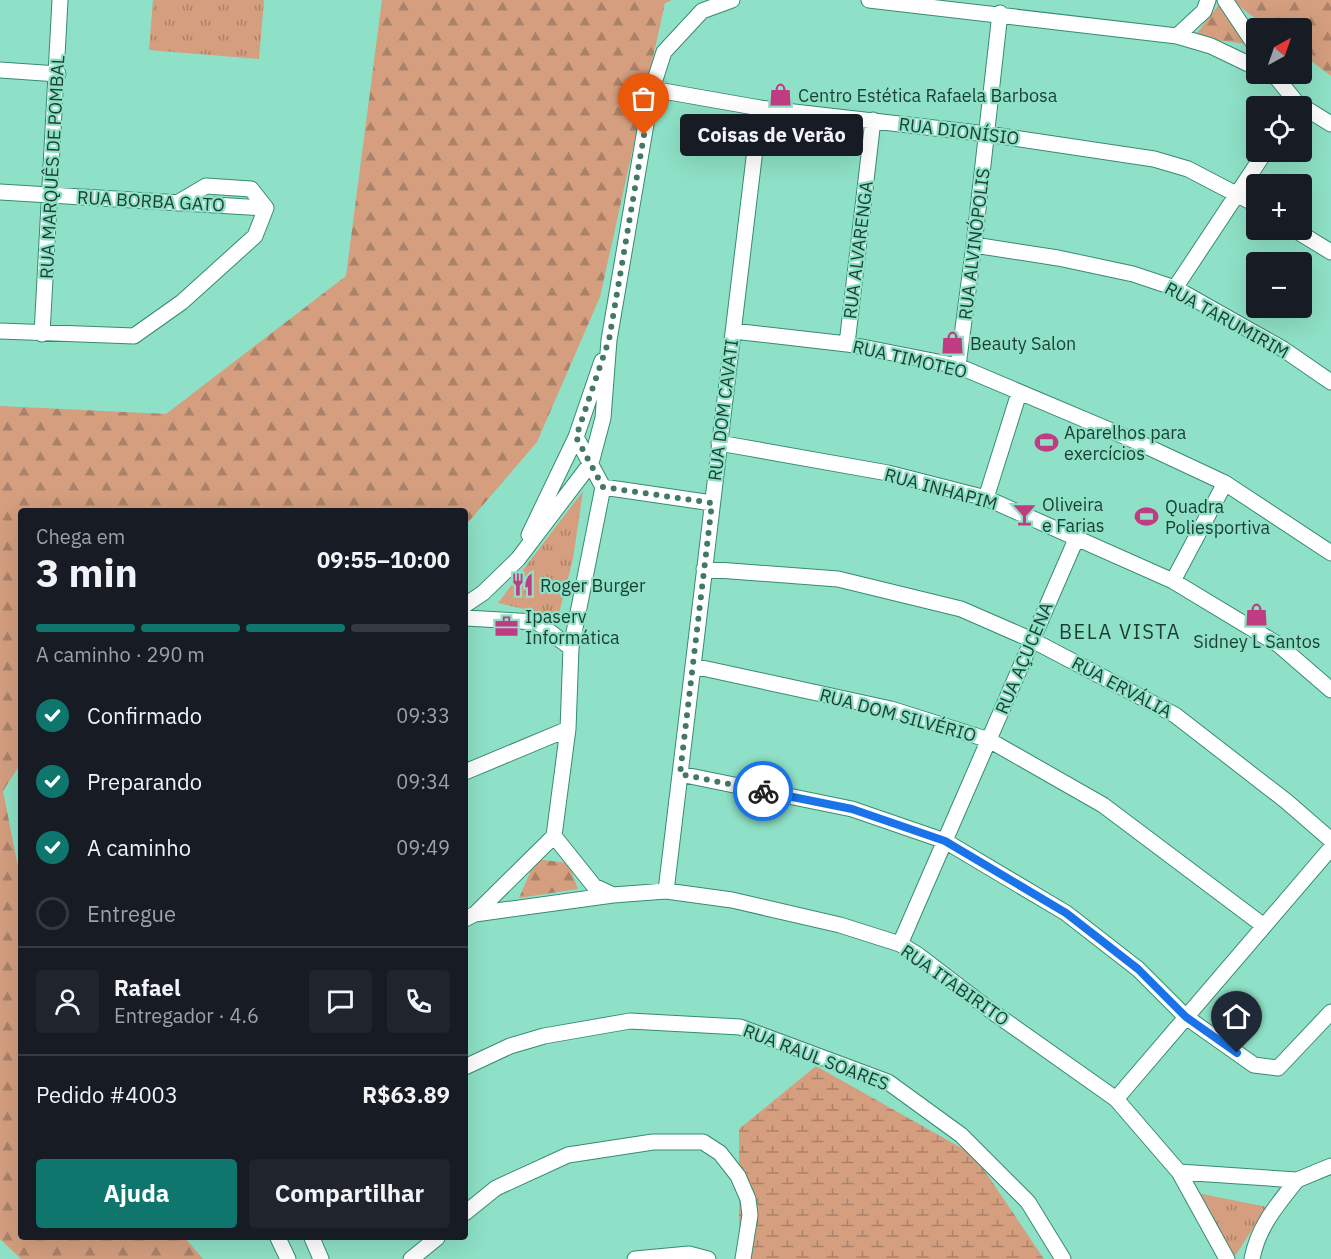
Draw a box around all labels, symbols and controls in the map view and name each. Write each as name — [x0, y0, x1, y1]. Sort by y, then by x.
north arrow — [1246, 18, 1312, 84]
map controls — [1246, 18, 1312, 318]
street label: RUA MARQUÊS DE POMBAL — [35, 55, 69, 279]
pin — [618, 73, 669, 135]
icon: bag — [627, 82, 660, 115]
shop icon: Centro Estética Rafaela Barbosa — [767, 82, 793, 108]
place label: Centro Estética Rafaela Barbosa — [798, 84, 1058, 107]
button: locate — [1246, 96, 1312, 162]
street label: RUA DIONÍSIO — [897, 112, 1021, 150]
callout: Coisas de Verão — [680, 114, 863, 156]
text: Coisas de Verão — [697, 121, 846, 148]
street label: RUA ALVINÓPOLIS — [953, 167, 995, 321]
button: + — [1246, 174, 1312, 240]
street label: RUA ALVARENGA — [838, 179, 878, 320]
street label: RUA BORBA GATO — [76, 186, 226, 216]
button: − — [1246, 252, 1312, 318]
street label: RUA TARUMIRIM — [1161, 276, 1293, 364]
shop icon: Beauty Salon — [939, 330, 965, 356]
place label: Beauty Salon — [970, 332, 1076, 355]
street label: RUA TIMOTEO — [850, 335, 970, 383]
street label: RUA DOM CAVATI — [703, 338, 743, 482]
place label: Aparelhos para exercícios — [1064, 421, 1187, 465]
sports icon: Aparelhos para exercícios — [1033, 429, 1059, 455]
street label: RUA INHAPIM — [882, 463, 1000, 515]
place label: Oliveira e Farias — [1042, 493, 1105, 537]
place label: Quadra Poliesportiva — [1165, 495, 1270, 539]
bar icon: Oliveira e Farias — [1011, 501, 1037, 527]
sports icon: Quadra Poliesportiva — [1134, 503, 1160, 529]
text: Chega em — [36, 523, 125, 550]
text: 09:55–10:00 — [317, 545, 450, 574]
text: 3 min — [36, 547, 138, 598]
restaurant icon: Roger Burger — [509, 572, 535, 598]
place label: Roger Burger — [540, 574, 646, 597]
street label: RUA AÇUCENA — [990, 598, 1058, 718]
shop icon: Sidney L Santos — [1244, 602, 1270, 628]
place label: Ipaserv Informática — [525, 605, 620, 649]
office icon: Ipaserv Informática — [494, 613, 520, 639]
district label: BELA VISTA — [1059, 618, 1181, 645]
place label: Sidney L Santos — [1193, 630, 1321, 653]
text: A caminho · 290 m — [36, 641, 205, 668]
street label: RUA ERVÁLIA — [1068, 651, 1176, 723]
street label: RUA DOM SILVÉRIO — [817, 683, 979, 747]
icon: check — [36, 699, 69, 732]
text: Confirmado — [87, 701, 202, 730]
text: 09:33 — [396, 702, 450, 729]
courier — [733, 761, 793, 821]
icon: check — [36, 765, 69, 798]
text: Preparando — [87, 767, 202, 796]
text: 09:34 — [396, 768, 450, 795]
icon: bike — [747, 775, 780, 808]
icon: check — [36, 831, 69, 864]
text: A caminho — [87, 833, 191, 862]
text: 09:49 — [396, 834, 450, 861]
text: Entregue — [87, 899, 176, 928]
street label: RUA ITABIRITO — [896, 939, 1014, 1031]
button: person — [36, 970, 99, 1033]
button: chat — [309, 970, 372, 1033]
button: phone — [387, 970, 450, 1033]
text: Rafael — [114, 973, 181, 1002]
pin — [1211, 991, 1262, 1053]
icon: home — [1220, 1000, 1253, 1033]
text: Entregador · 4.6 — [114, 1002, 259, 1029]
street label: RUA RAUL SOARES — [740, 1019, 892, 1095]
text: Pedido #4003 — [36, 1080, 178, 1109]
text: R$63.89 — [362, 1080, 450, 1109]
button: Ajuda — [36, 1159, 237, 1228]
button: Compartilhar — [249, 1159, 450, 1228]

